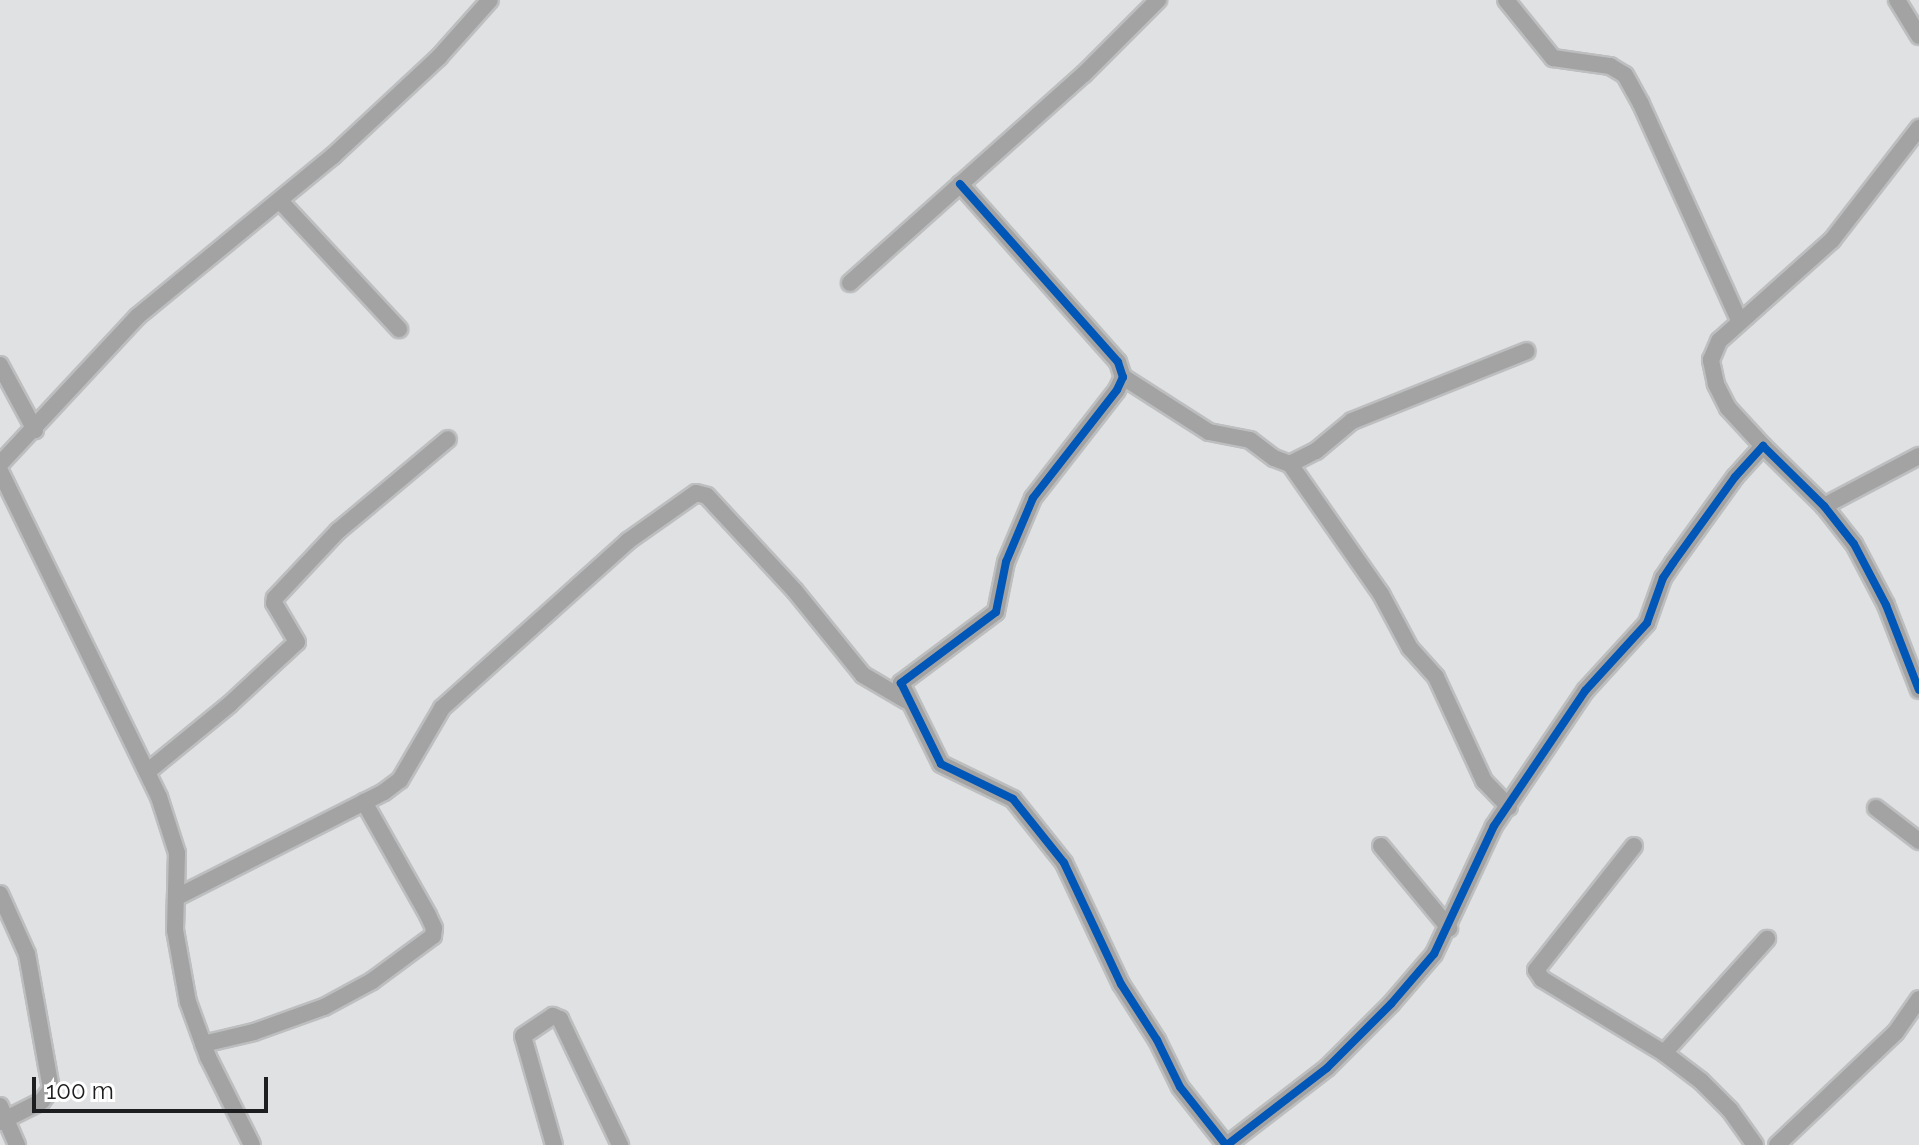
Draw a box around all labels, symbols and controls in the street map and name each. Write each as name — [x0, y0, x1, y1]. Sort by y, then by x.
scale bar — [36, 1061, 272, 1111]
text: 100 m — [46, 1076, 114, 1105]

